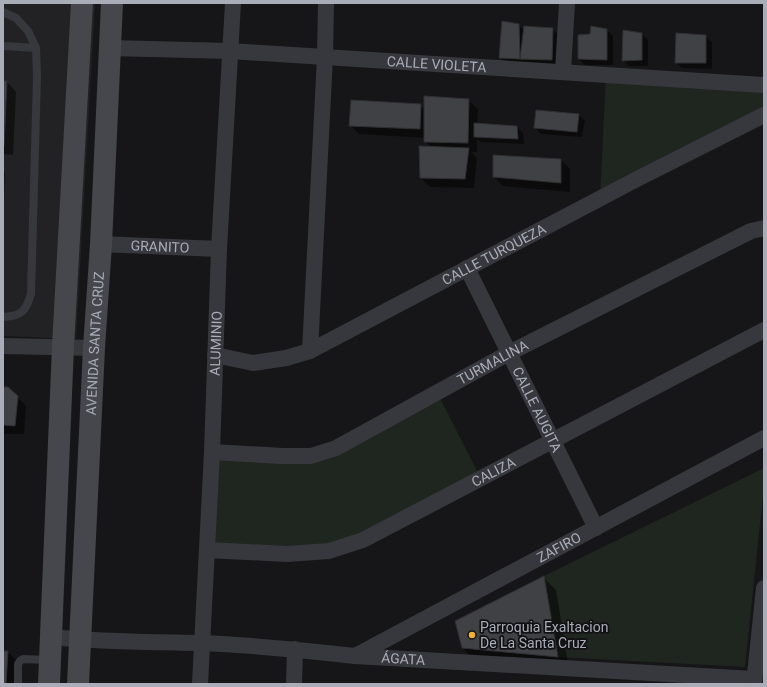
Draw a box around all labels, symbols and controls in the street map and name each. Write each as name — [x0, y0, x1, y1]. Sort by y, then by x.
street label: CALLE VIOLETA — [386, 53, 487, 75]
street label: CALLE TURQUEZA — [439, 220, 548, 288]
street label: GRANITO — [130, 237, 190, 256]
street label: AVENIDA SANTA CRUZ — [83, 271, 107, 416]
street label: ALUMINIO — [207, 311, 225, 376]
street label: TURMALINA — [454, 337, 531, 388]
street label: CALLE AUGITA — [509, 364, 565, 455]
street label: CALIZA — [469, 454, 518, 490]
street label: ZAFIRO — [534, 529, 584, 566]
place label: Parroquia Exaltacion De La Santa Cruz — [480, 619, 608, 651]
marker: Parroquia Exaltacion De La Santa Cruz — [467, 630, 477, 640]
street label: ÁGATA — [381, 649, 426, 668]

